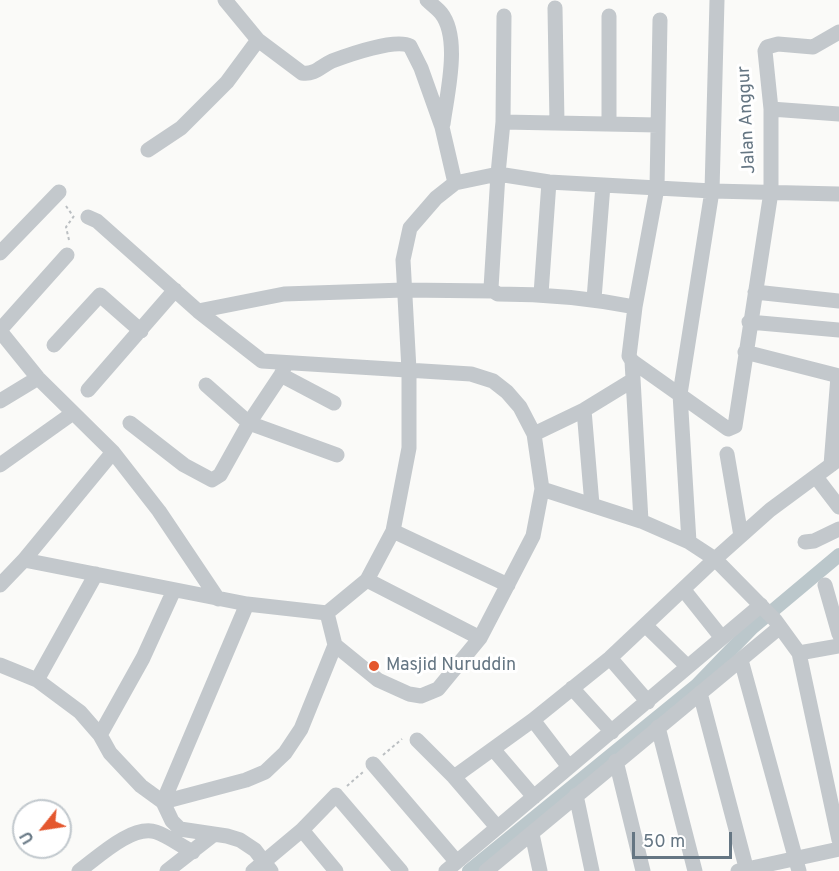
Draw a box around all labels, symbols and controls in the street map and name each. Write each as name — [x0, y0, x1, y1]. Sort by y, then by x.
street label: Jalan Anggur — [734, 65, 762, 175]
place label: Masjid Nuruddin — [386, 655, 516, 677]
marker: Masjid Nuruddin — [367, 659, 381, 673]
north arrow — [12, 799, 72, 859]
scale bar — [635, 820, 736, 858]
text: U — [17, 827, 40, 847]
text: 50 m — [643, 831, 685, 854]

